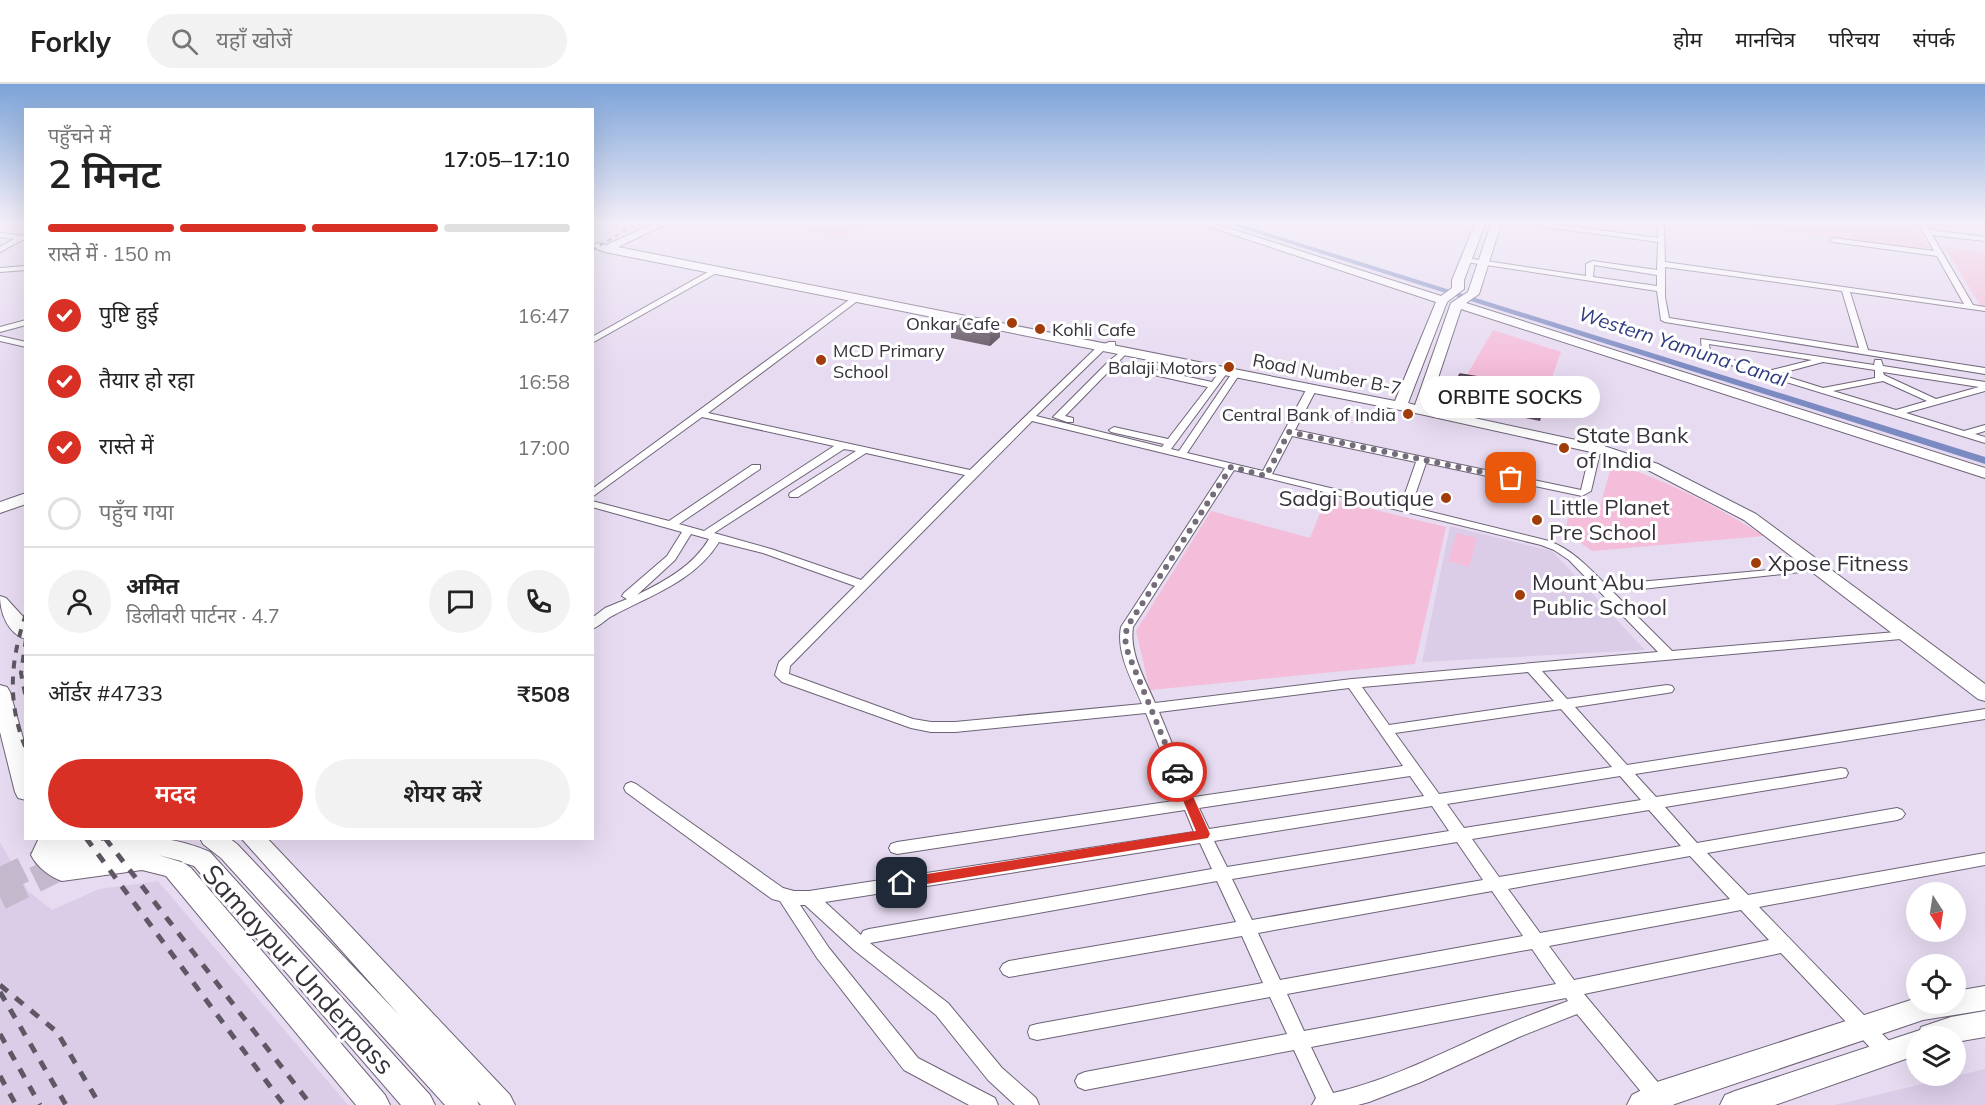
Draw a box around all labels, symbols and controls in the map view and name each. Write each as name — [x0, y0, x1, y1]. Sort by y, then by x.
search box — [147, 14, 567, 68]
text: Forkly — [30, 24, 111, 59]
icon: search — [168, 25, 201, 58]
text: यहाँ खोजें — [216, 26, 292, 54]
text: होम — [1673, 26, 1702, 52]
text: मानचित्र — [1735, 26, 1795, 52]
text: परिचय — [1828, 26, 1880, 52]
text: संपर्क — [1913, 26, 1955, 52]
text: पहुँचने में — [48, 123, 111, 148]
text: 17:05–17:10 — [443, 145, 570, 173]
text: 2 मिनट — [48, 149, 161, 198]
text: रास्ते में · 150 m — [48, 241, 172, 266]
icon: check — [48, 299, 81, 332]
text: पुष्टि हुई — [99, 300, 158, 328]
water label: Western Yamuna Canal — [1575, 300, 1791, 392]
text: 16:47 — [517, 303, 570, 328]
place label: Onkar Cafe — [906, 312, 1000, 335]
marker: Onkar Cafe — [1005, 316, 1019, 330]
place label: Kohli Cafe — [1052, 318, 1136, 341]
marker: Kohli Cafe — [1033, 322, 1047, 336]
place label: MCD Primary School — [833, 339, 945, 383]
street label: Road Number B-7 — [1251, 348, 1403, 400]
marker: MCD Primary School — [814, 353, 828, 367]
place label: Balaji Motors — [1108, 356, 1217, 379]
marker: Balaji Motors — [1222, 360, 1236, 374]
icon: check — [48, 365, 81, 398]
text: तैयार हो रहा — [99, 366, 194, 394]
text: 16:58 — [517, 369, 570, 394]
callout: ORBITE SOCKS — [1421, 376, 1601, 418]
text: ORBITE SOCKS — [1437, 384, 1583, 409]
place label: Central Bank of India — [1222, 403, 1396, 426]
marker: Central Bank of India — [1401, 407, 1415, 421]
place label: State Bank of India — [1576, 421, 1689, 474]
icon: check — [48, 431, 81, 464]
text: रास्ते में — [99, 432, 154, 460]
text: 17:00 — [517, 435, 570, 460]
marker: State Bank of India — [1557, 441, 1571, 455]
pin — [1485, 452, 1536, 503]
icon: bag — [1494, 461, 1527, 494]
place label: Sadgi Boutique — [1279, 484, 1434, 512]
marker: Sadgi Boutique — [1439, 491, 1453, 505]
place label: Little Planet Pre School — [1549, 493, 1670, 546]
text: पहुँच गया — [99, 498, 174, 526]
marker: Little Planet Pre School — [1530, 513, 1544, 527]
place label: Xpose Fitness — [1768, 549, 1909, 577]
marker: Xpose Fitness — [1749, 556, 1763, 570]
place label: Mount Abu Public School — [1532, 568, 1667, 621]
button: person — [48, 570, 111, 633]
button: chat — [429, 570, 492, 633]
button: phone — [507, 570, 570, 633]
text: अमित — [126, 572, 179, 600]
marker: Mount Abu Public School — [1513, 588, 1527, 602]
text: डिलीवरी पार्टनर · 4.7 — [126, 603, 280, 628]
text: ऑर्डर #4733 — [48, 679, 163, 707]
text: ₹508 — [517, 680, 570, 708]
courier — [1147, 742, 1207, 802]
icon: car — [1161, 756, 1194, 789]
button: मदद — [48, 759, 303, 828]
button: शेयर करें — [315, 759, 570, 828]
street label: Samaypur Underpass — [196, 857, 402, 1081]
pin — [876, 857, 927, 908]
icon: home — [885, 866, 918, 899]
north arrow — [1906, 882, 1966, 942]
map controls — [1906, 882, 1966, 1086]
button: locate — [1906, 954, 1966, 1014]
button: layers — [1906, 1026, 1966, 1086]

